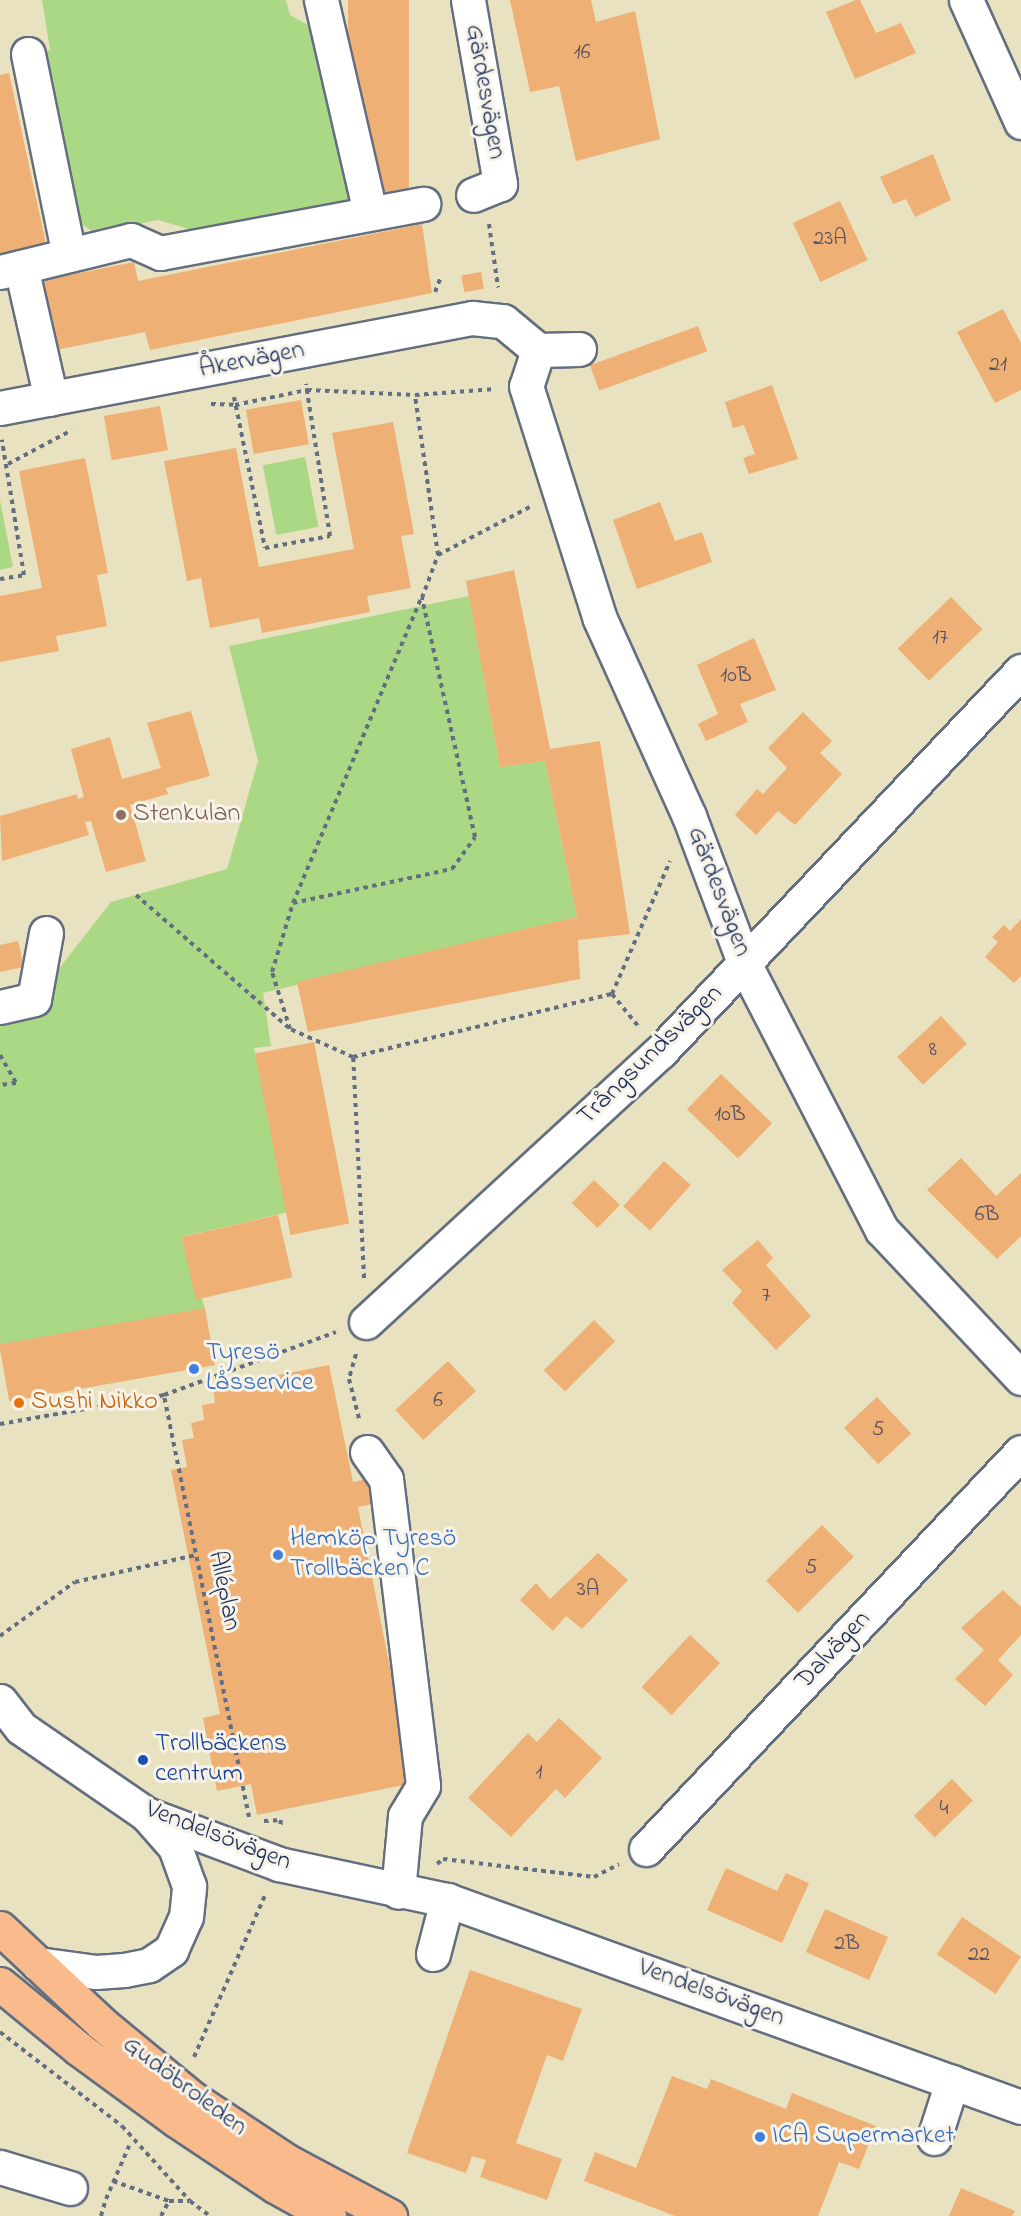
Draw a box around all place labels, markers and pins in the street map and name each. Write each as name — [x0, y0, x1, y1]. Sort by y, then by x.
place label: Stenkulan — [133, 799, 240, 831]
marker: Stenkulan — [114, 808, 128, 822]
place label: Tyresö Låsservice — [206, 1338, 314, 1400]
marker: Tyresö Låsservice — [187, 1362, 201, 1376]
place label: Sushi Nikko — [31, 1387, 158, 1419]
marker: Sushi Nikko — [12, 1396, 26, 1410]
place label: Hemköp Tyresö Trollbäcken C — [290, 1524, 456, 1586]
marker: Hemköp Tyresö Trollbäcken C — [271, 1548, 285, 1562]
place label: Trollbäckens centrum — [155, 1729, 287, 1790]
marker: Trollbäckens centrum — [136, 1753, 150, 1767]
place label: ICA Supermarket — [772, 2121, 954, 2153]
marker: ICA Supermarket — [753, 2130, 767, 2144]

